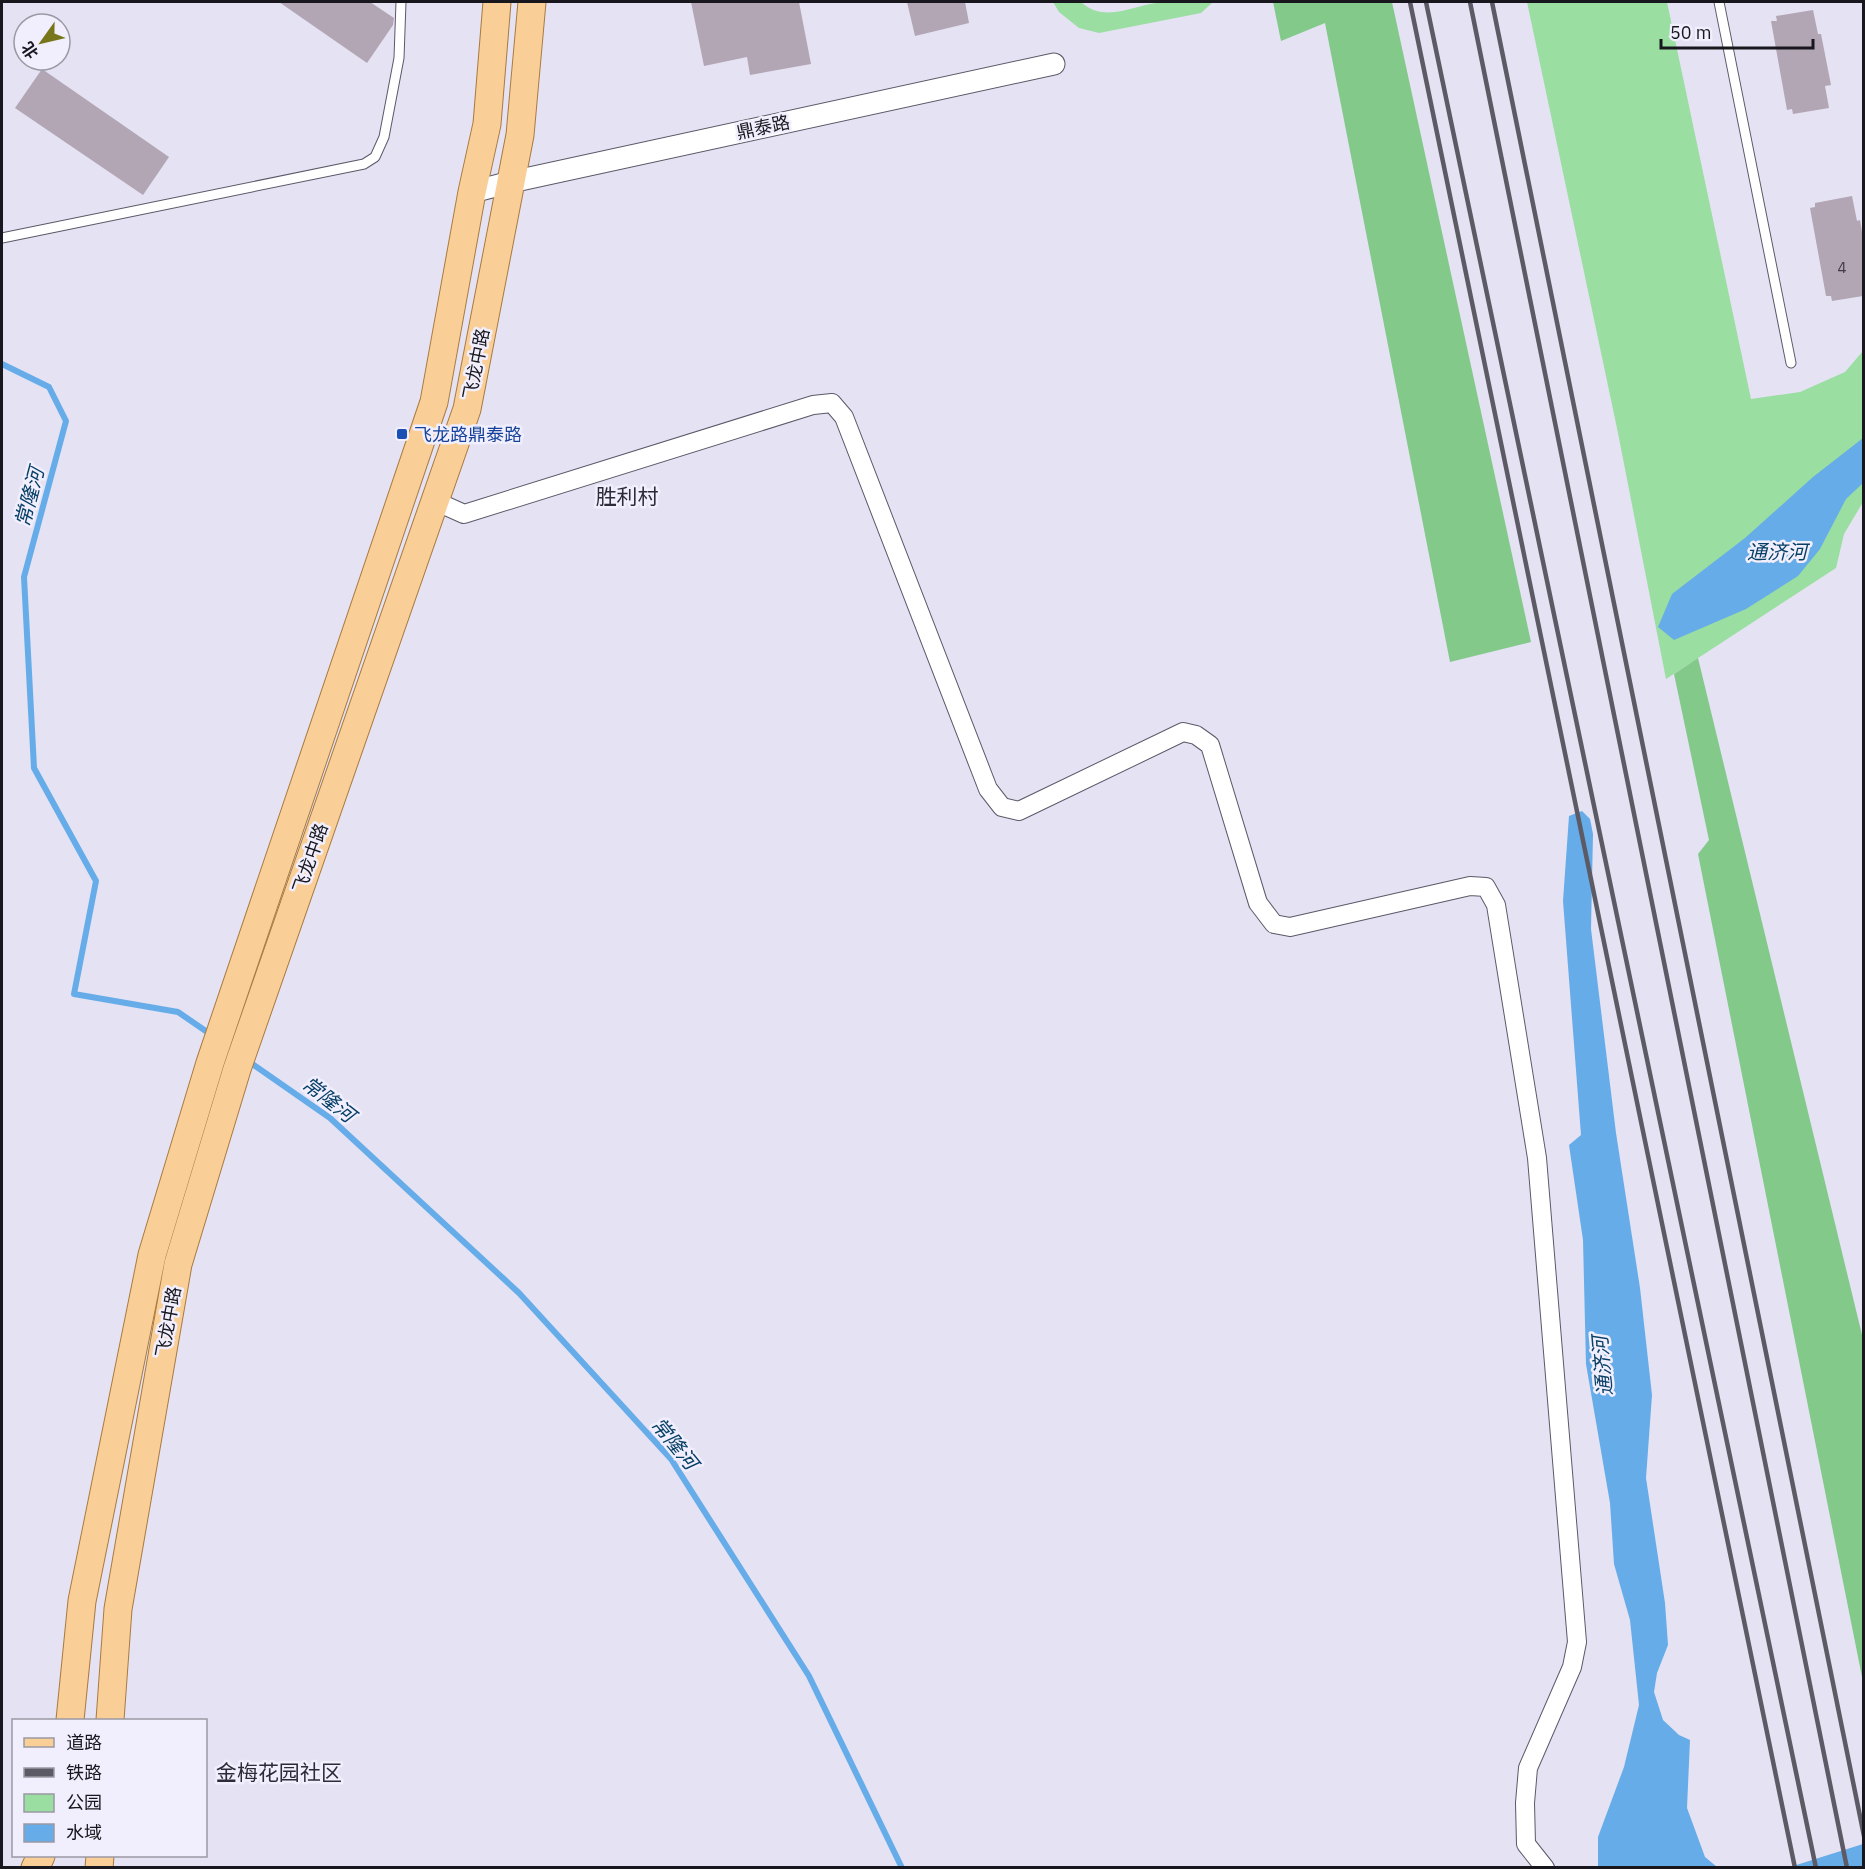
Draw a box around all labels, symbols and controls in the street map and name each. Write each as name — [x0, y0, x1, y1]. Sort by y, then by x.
north arrow — [12, 12, 72, 72]
scale bar — [1661, 12, 1812, 50]
text: 50 m — [1670, 21, 1712, 44]
text: 北 — [17, 38, 42, 63]
street label: 鼎泰路 — [734, 110, 792, 144]
house number: 4 — [1837, 258, 1847, 277]
street label: 飞龙中路 — [458, 326, 494, 402]
place label: 飞龙路鼎泰路 — [414, 423, 522, 446]
marker: 飞龙路鼎泰路 — [395, 427, 409, 441]
water label: 常隆河 — [8, 461, 51, 529]
district label: 胜利村 — [596, 482, 659, 510]
water label: 通济河 — [1747, 538, 1811, 565]
street label: 飞龙中路 — [287, 820, 333, 896]
water label: 常隆河 — [297, 1070, 364, 1131]
street label: 飞龙中路 — [150, 1285, 186, 1359]
water label: 通济河 — [1586, 1331, 1618, 1397]
water label: 常隆河 — [646, 1411, 707, 1478]
legend — [12, 1719, 207, 1857]
text: 道路 — [66, 1731, 102, 1754]
district label: 金梅花园社区 — [216, 1758, 342, 1786]
text: 铁路 — [66, 1761, 102, 1784]
text: 公园 — [66, 1791, 102, 1814]
text: 水域 — [66, 1821, 102, 1844]

